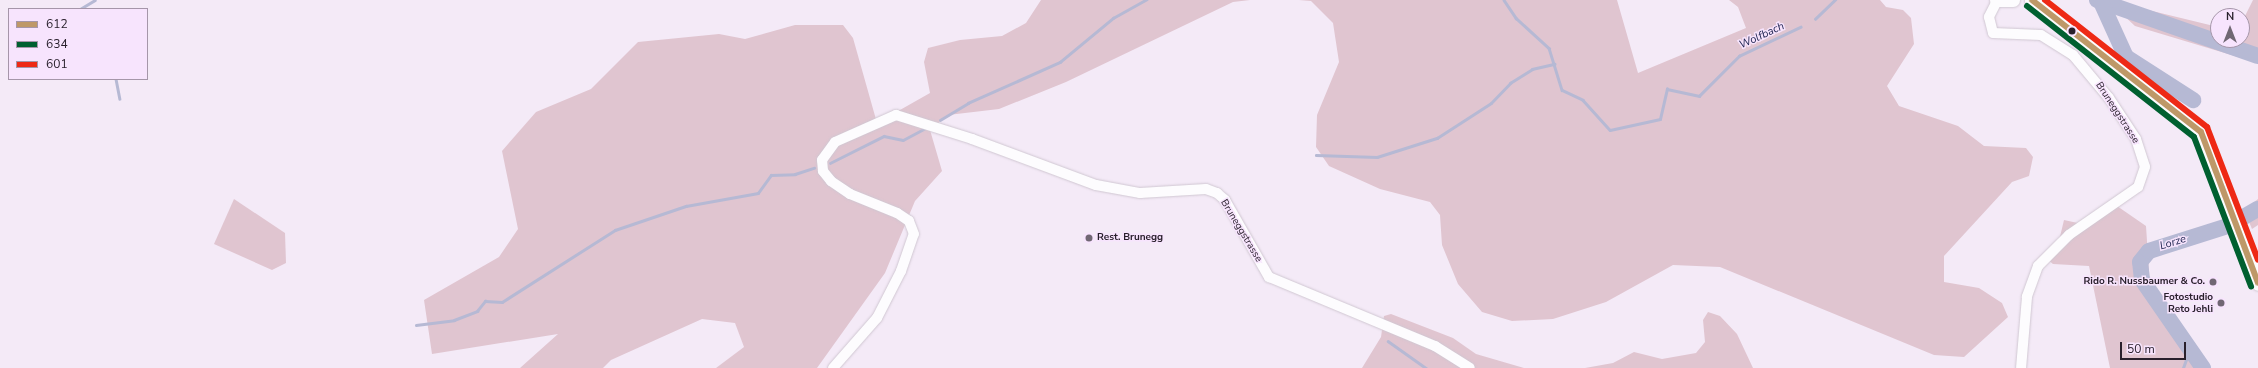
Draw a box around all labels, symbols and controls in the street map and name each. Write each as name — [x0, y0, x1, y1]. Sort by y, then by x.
legend — [8, 8, 148, 80]
north arrow — [2210, 8, 2250, 48]
text: N — [2226, 9, 2234, 24]
text: 612 — [46, 16, 68, 32]
water label: Wolfbach — [1737, 20, 1787, 52]
unlabelled marker — [2067, 26, 2077, 36]
text: 634 — [46, 36, 68, 52]
text: 601 — [46, 56, 68, 72]
street label: Bruneggstrasse — [2093, 80, 2141, 146]
street label: Bruneggstrasse — [1218, 198, 1264, 264]
place label: Rest. Brunegg — [1097, 232, 1163, 244]
marker: Rest. Brunegg — [1084, 233, 1094, 243]
water label: Lorze — [2158, 233, 2188, 253]
place label: Rido R. Nussbaumer & Co. — [2084, 276, 2205, 288]
marker: Rido R. Nussbaumer & Co. — [2208, 277, 2218, 287]
place label: Fotostudio Reto Jehli — [2164, 291, 2213, 314]
marker: Fotostudio Reto Jehli — [2216, 298, 2226, 308]
scale bar — [2122, 334, 2188, 360]
text: 50 m — [2127, 341, 2155, 357]

